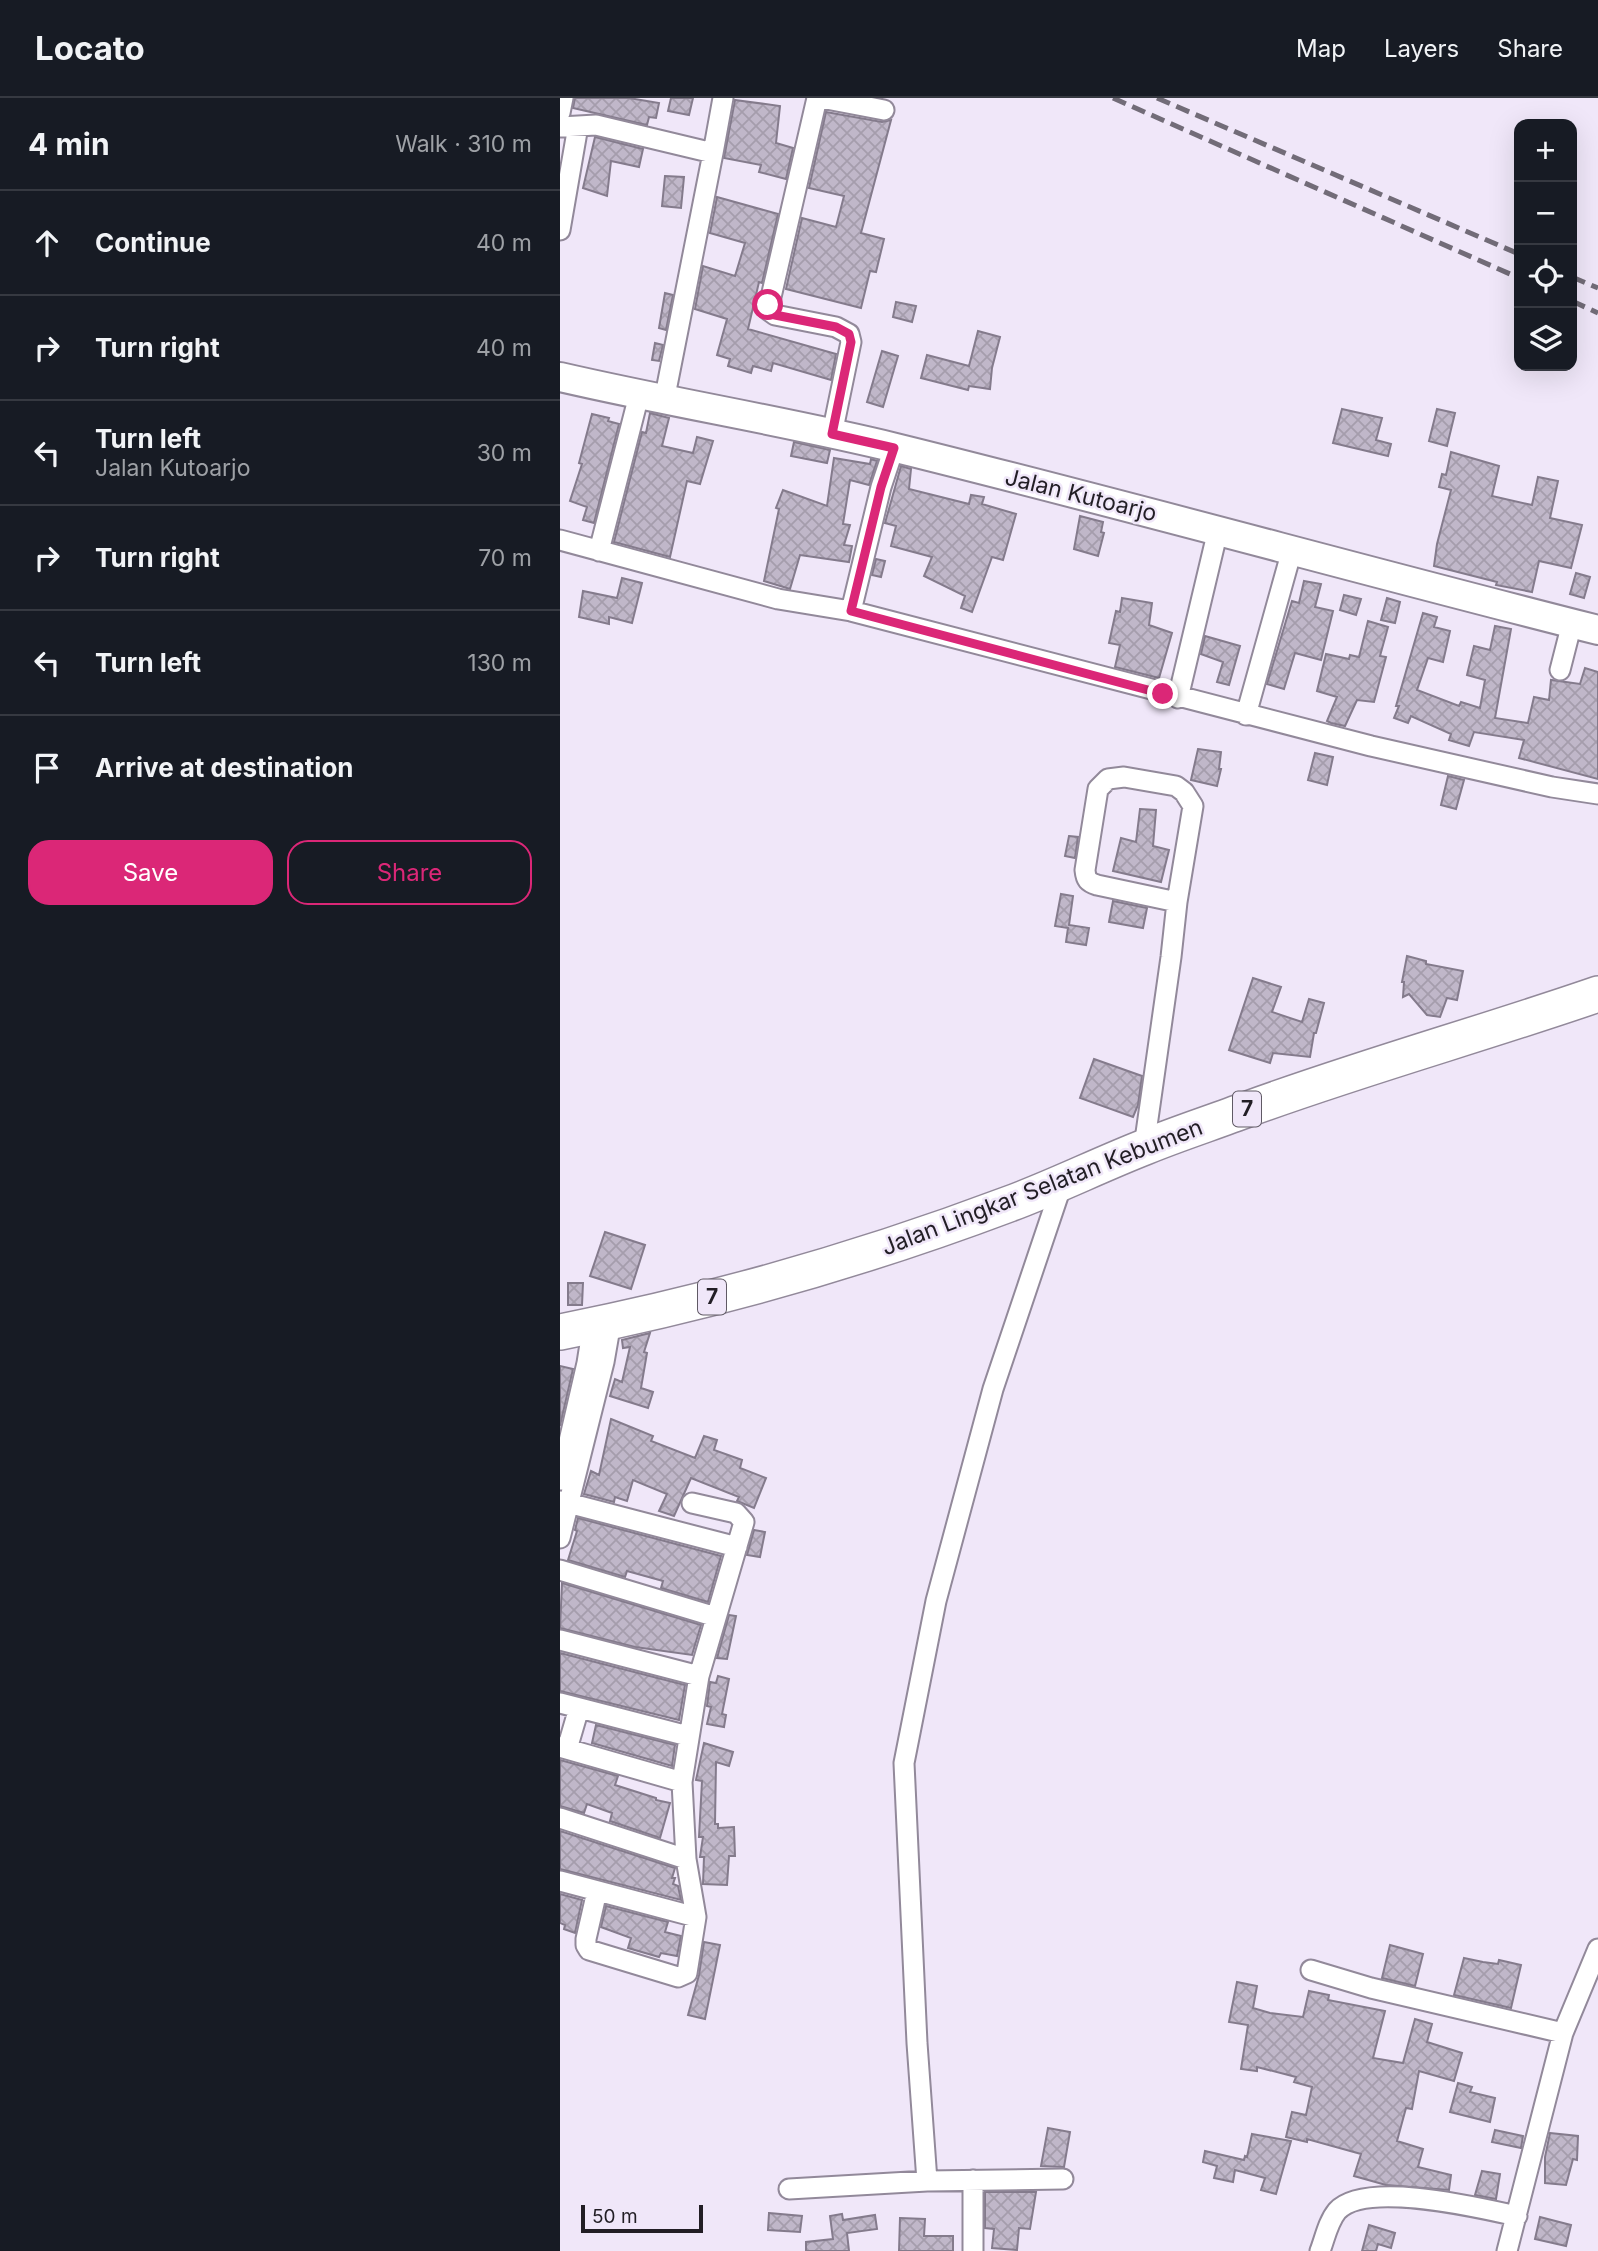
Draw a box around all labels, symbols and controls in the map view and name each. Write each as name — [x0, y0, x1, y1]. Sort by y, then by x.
text: Locato — [35, 28, 145, 68]
text: Map — [1296, 34, 1346, 63]
text: Layers — [1384, 34, 1459, 63]
text: Share — [1497, 34, 1563, 63]
map controls — [1514, 119, 1577, 371]
button: + — [1514, 119, 1577, 182]
text: 4 min — [28, 126, 110, 162]
text: Walk · 310 m — [395, 130, 532, 158]
button: − — [1514, 182, 1577, 245]
icon: ahead — [28, 224, 66, 262]
text: Continue — [95, 227, 211, 258]
text: 40 m — [476, 229, 532, 257]
button: locate — [1514, 245, 1577, 308]
route start — [752, 289, 783, 320]
button: layers — [1514, 308, 1577, 371]
icon: right — [28, 329, 66, 367]
text: Turn right — [95, 332, 220, 363]
text: 40 m — [476, 334, 532, 362]
text: Turn left — [95, 423, 201, 454]
icon: left — [28, 434, 66, 472]
text: 30 m — [477, 439, 532, 467]
text: Jalan Kutoarjo — [95, 454, 250, 482]
street label: Jalan Kutoarjo — [1002, 463, 1160, 527]
icon: right — [28, 539, 66, 577]
text: Turn right — [95, 542, 220, 573]
text: 70 m — [478, 544, 532, 572]
icon: left — [28, 644, 66, 682]
text: Turn left — [95, 647, 201, 678]
text: 130 m — [467, 649, 532, 677]
route end — [1147, 678, 1178, 709]
icon: arrive — [28, 749, 66, 787]
text: Arrive at destination — [95, 752, 354, 783]
button: Save — [28, 840, 273, 905]
button: Share — [287, 840, 532, 905]
road number: 7 — [1233, 1091, 1261, 1126]
street label: Jalan Lingkar Selatan Kebumen — [878, 1113, 1206, 1261]
road number: 7 — [698, 1280, 726, 1314]
scale bar — [581, 2202, 704, 2234]
text: 50 m — [592, 2205, 638, 2228]

